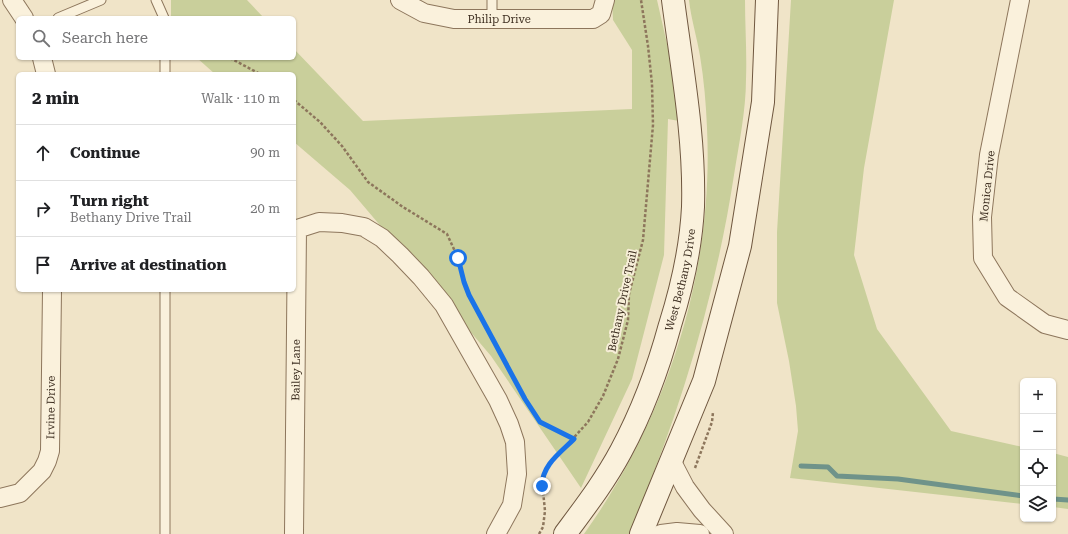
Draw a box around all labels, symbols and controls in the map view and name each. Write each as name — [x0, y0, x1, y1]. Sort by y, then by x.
street label: Philip Drive — [467, 13, 531, 26]
search box — [16, 16, 296, 60]
icon: search — [30, 27, 52, 49]
text: Search here — [62, 29, 148, 47]
text: 2 min — [32, 88, 79, 108]
text: Walk · 110 m — [201, 91, 280, 106]
icon: ahead — [32, 142, 54, 164]
text: Continue — [70, 144, 140, 162]
text: 90 m — [250, 145, 280, 160]
street label: Monica Drive — [977, 150, 998, 222]
text: Turn right — [70, 192, 149, 210]
icon: right — [32, 198, 54, 220]
text: 20 m — [250, 201, 280, 216]
text: Bethany Drive Trail — [70, 210, 192, 225]
street label: West Bethany Drive — [663, 228, 698, 333]
route start — [449, 249, 467, 267]
street label: Bethany Drive Trail — [605, 249, 640, 353]
icon: arrive — [32, 254, 54, 276]
text: Arrive at destination — [70, 256, 226, 274]
street label: Bailey Lane — [289, 339, 303, 401]
street label: Irvine Drive — [44, 376, 58, 439]
map controls — [1020, 378, 1056, 522]
button: + — [1020, 378, 1056, 414]
button: − — [1020, 414, 1056, 450]
button: locate — [1020, 450, 1056, 486]
route end — [533, 477, 551, 495]
button: layers — [1020, 486, 1056, 522]

